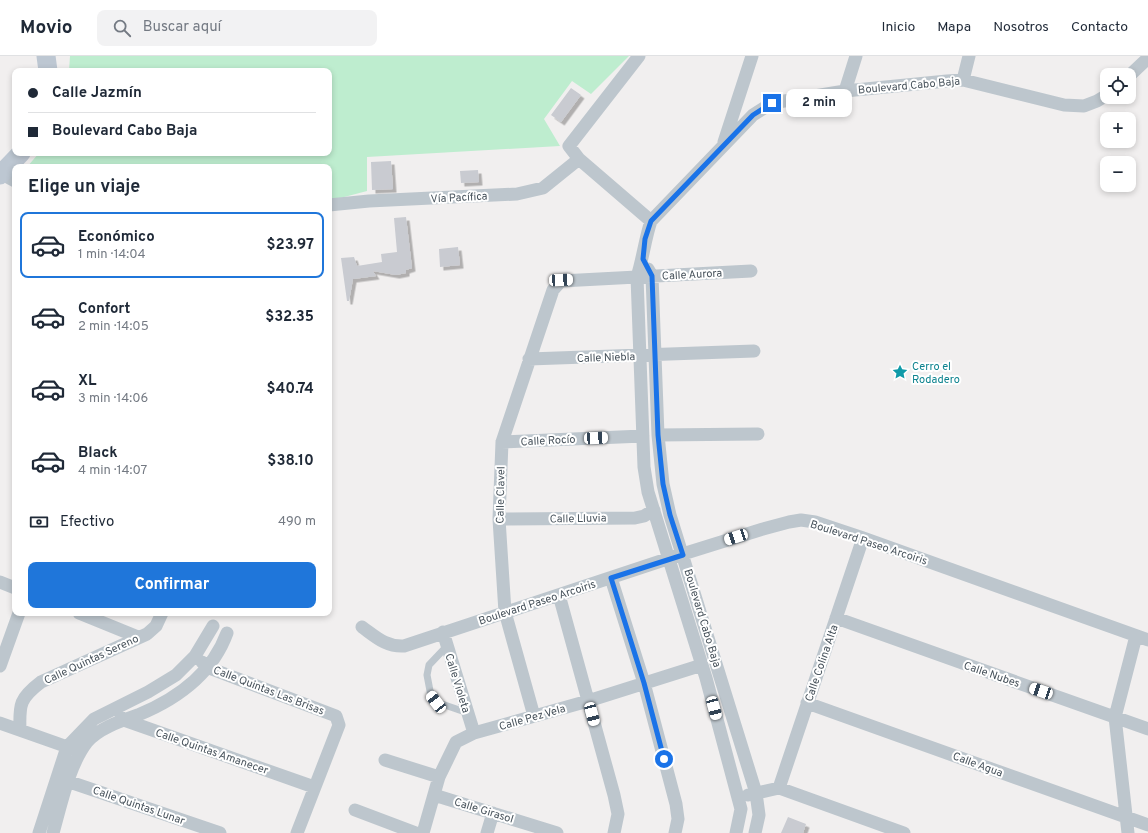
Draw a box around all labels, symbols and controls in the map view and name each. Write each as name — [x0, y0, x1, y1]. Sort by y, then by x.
search box — [97, 10, 377, 46]
text: Movio — [20, 16, 73, 40]
icon: search — [111, 17, 133, 39]
text: Buscar aquí — [143, 18, 221, 37]
text: Inicio — [882, 19, 915, 36]
text: Mapa — [937, 19, 971, 36]
text: Nosotros — [993, 19, 1049, 36]
text: Contacto — [1071, 19, 1128, 36]
map controls — [1100, 68, 1136, 192]
button: locate — [1100, 68, 1136, 104]
street label: Boulevard Cabo Baja — [857, 75, 961, 97]
text: Calle Jazmín — [52, 84, 142, 103]
callout: 2 min — [786, 89, 852, 117]
route end — [763, 94, 781, 112]
text: 2 min — [802, 95, 836, 111]
button: + — [1100, 112, 1136, 148]
text: Boulevard Cabo Baja — [52, 122, 197, 141]
button: − — [1100, 156, 1136, 192]
text: Elige un viaje — [28, 176, 140, 199]
street label: Vía Pacífica — [430, 190, 488, 206]
icon: car — [30, 227, 66, 263]
text: Económico — [78, 228, 155, 247]
text: $23.97 — [266, 236, 314, 255]
text: 1 min · 14:04 — [78, 247, 146, 263]
street label: Calle Aurora — [662, 266, 723, 284]
car — [549, 273, 573, 287]
icon: car — [30, 299, 66, 335]
text: Confort — [78, 300, 130, 319]
text: $32.35 — [265, 308, 314, 327]
text: 2 min · 14:05 — [78, 319, 149, 335]
street label: Calle Niebla — [577, 350, 636, 366]
place label: Cerro el Rodadero — [912, 360, 960, 387]
place icon: Cerro el Rodadero — [891, 363, 909, 381]
icon: car — [30, 371, 66, 407]
text: XL — [78, 372, 96, 391]
text: $40.74 — [267, 380, 314, 399]
text: 3 min · 14:06 — [78, 391, 148, 407]
car — [584, 431, 608, 445]
street label: Calle Rocío — [520, 433, 576, 449]
icon: car — [30, 443, 66, 479]
text: Black — [78, 444, 118, 463]
text: $38.10 — [267, 452, 314, 471]
text: 4 min · 14:07 — [78, 463, 147, 479]
street label: Calle Clavel — [494, 466, 508, 524]
icon: cash — [28, 511, 50, 533]
street label: Calle Lluvia — [550, 512, 607, 526]
text: Efectivo — [60, 513, 114, 532]
text: 490 m — [278, 514, 316, 530]
street label: Boulevard Paseo Arcoiris — [808, 517, 929, 569]
car — [723, 528, 749, 546]
button: Confirmar — [28, 562, 316, 608]
street label: Boulevard Cabo Baja — [680, 567, 724, 669]
street label: Boulevard Paseo Arcoiris — [477, 577, 598, 629]
street label: Calle Colina Alta — [802, 623, 842, 704]
street label: Calle Quintas Sereno — [42, 632, 141, 688]
street label: Calle Violeta — [441, 652, 473, 715]
street label: Calle Nubes — [962, 659, 1022, 691]
street label: Calle Quintas Las Brisas — [211, 663, 326, 719]
car — [1028, 681, 1054, 701]
car — [424, 689, 448, 715]
car — [705, 695, 723, 721]
car — [583, 701, 601, 727]
street label: Calle Pez Vela — [497, 702, 567, 734]
street label: Calle Quintas Amanecer — [153, 726, 271, 778]
street label: Calle Agua — [951, 749, 1005, 781]
route start — [655, 750, 673, 768]
street label: Calle Quintas Lunar — [91, 784, 187, 829]
street label: Calle Girasol — [452, 795, 515, 827]

